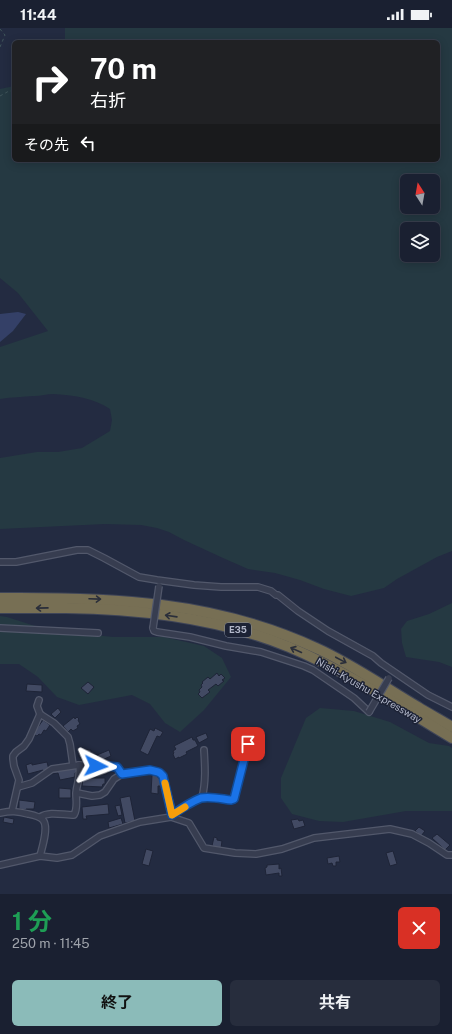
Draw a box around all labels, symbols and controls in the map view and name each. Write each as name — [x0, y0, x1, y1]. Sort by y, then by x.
text: 11:44 — [20, 6, 57, 23]
text: 70 m — [90, 52, 157, 85]
icon: right — [24, 56, 76, 108]
text: 右折 — [90, 90, 126, 111]
icon: left — [77, 132, 99, 154]
text: その先 — [24, 136, 69, 153]
north arrow — [400, 174, 440, 214]
map controls — [400, 174, 440, 262]
button: layers — [400, 222, 440, 262]
one-way arrow — [88, 595, 101, 603]
one-way arrow — [36, 604, 49, 612]
one-way arrow — [165, 612, 178, 620]
road number: E35 — [225, 623, 251, 637]
one-way arrow — [291, 646, 303, 653]
street label: Nishi-Kyushu Expressway — [314, 655, 424, 725]
one-way arrow — [335, 657, 347, 664]
pin — [231, 727, 265, 761]
icon: arrive — [237, 733, 259, 755]
position arrow — [75, 745, 117, 787]
text: 1 分 — [12, 907, 52, 935]
button: close — [398, 907, 440, 949]
text: 250 m · 11:45 — [12, 936, 89, 951]
button: 終了 — [12, 980, 222, 1026]
button: 共有 — [230, 980, 440, 1026]

